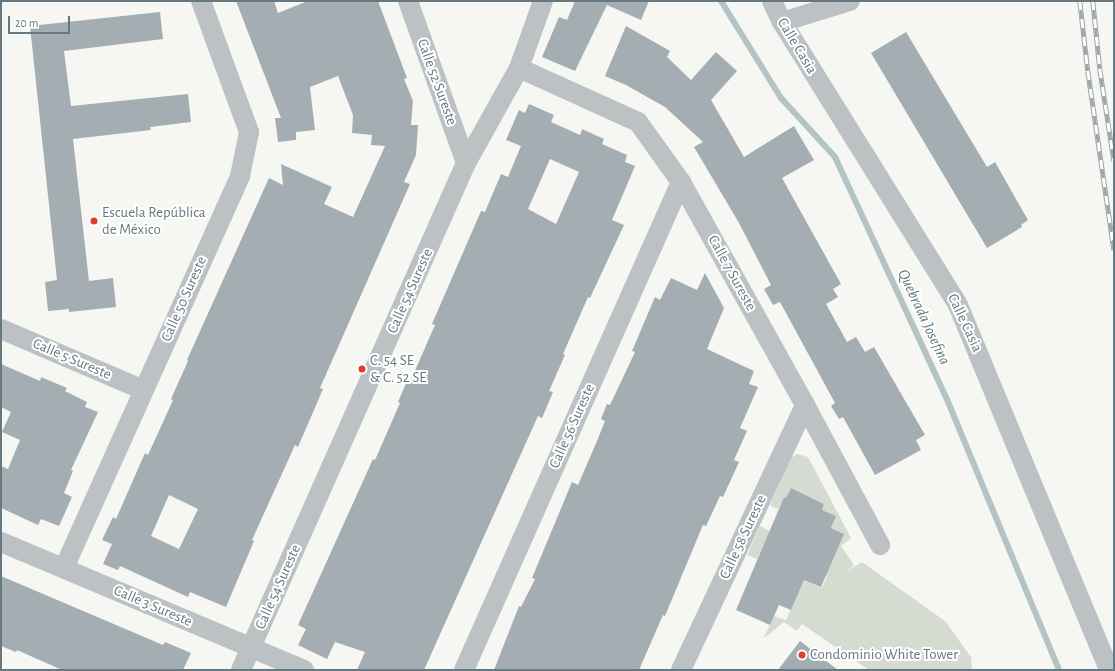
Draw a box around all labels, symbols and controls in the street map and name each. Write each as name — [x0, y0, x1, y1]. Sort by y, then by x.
scale bar — [10, 8, 72, 34]
street label: Calle Casia — [773, 15, 821, 77]
text: 20 m — [15, 17, 38, 29]
street label: Calle 52 Sureste — [413, 36, 461, 128]
place label: Escuela República de México — [102, 203, 206, 238]
marker: Escuela República de México — [89, 216, 99, 226]
street label: Calle 7 Sureste — [704, 232, 760, 314]
street label: Calle 54 Sureste — [383, 246, 437, 336]
street label: Calle 50 Sureste — [157, 254, 211, 344]
water label: Quebrada Josefina — [893, 266, 955, 368]
street label: Calle Casia — [944, 291, 986, 355]
street label: Calle 5 Sureste — [30, 334, 114, 384]
place label: C. 54 SE & C. 52 SE — [370, 351, 426, 386]
marker: C. 54 SE & C. 52 SE — [357, 364, 367, 374]
street label: Calle 56 Sureste — [545, 381, 599, 471]
street label: Calle 58 Sureste — [716, 492, 770, 582]
street label: Calle 54 Sureste — [251, 542, 305, 632]
street label: Calle 3 Sureste — [111, 581, 195, 631]
place label: Condominio White Tower — [810, 646, 958, 664]
marker: Condominio White Tower — [797, 650, 807, 660]

